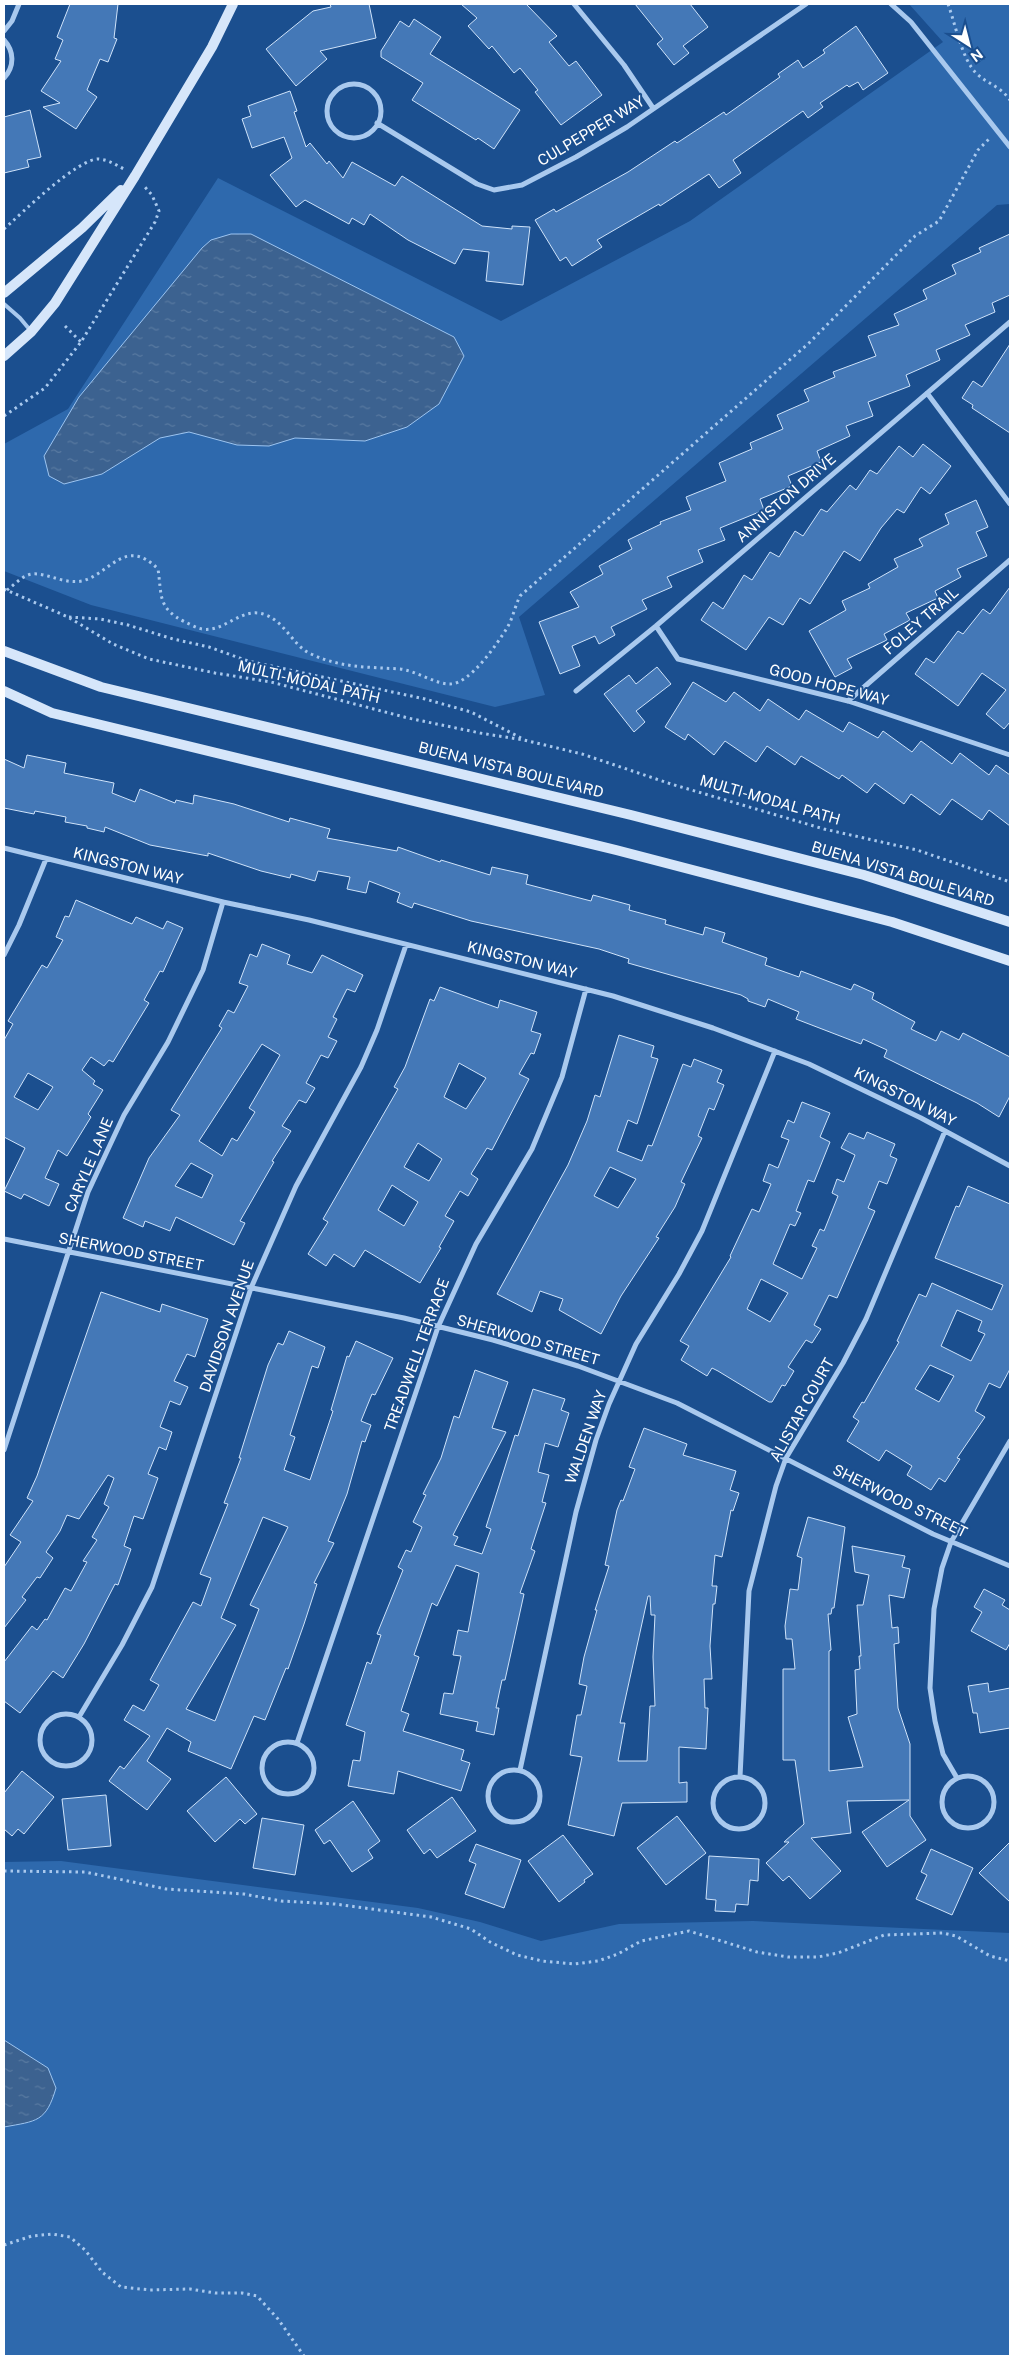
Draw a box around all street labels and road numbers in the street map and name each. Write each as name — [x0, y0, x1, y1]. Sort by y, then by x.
street label: CULPEPPER WAY — [534, 92, 647, 169]
street label: ANNISTON DRIVE — [732, 450, 839, 545]
street label: FOLEY TRAIL — [880, 584, 962, 658]
street label: MULTI-MODAL PATH — [236, 657, 382, 706]
street label: GOOD HOPE WAY — [768, 660, 891, 709]
street label: BUENA VISTA BOULEVARD — [417, 738, 605, 801]
street label: MULTI-MODAL PATH — [698, 771, 842, 828]
street label: BUENA VISTA BOULEVARD — [810, 838, 997, 909]
street label: KINGSTON WAY — [72, 844, 185, 887]
street label: KINGSTON WAY — [466, 938, 579, 981]
street label: KINGSTON WAY — [851, 1064, 959, 1130]
street label: CARYLE LANE — [61, 1115, 116, 1215]
street label: SHERWOOD STREET — [57, 1229, 205, 1274]
street label: DAVIDSON AVENUE — [196, 1257, 257, 1394]
street label: TREADWELL TERRACE — [381, 1276, 452, 1434]
street label: SHERWOOD STREET — [455, 1311, 601, 1368]
street label: ALISTAR COURT — [766, 1355, 837, 1465]
street label: WALDEN WAY — [562, 1388, 609, 1486]
street label: SHERWOOD STREET — [830, 1461, 970, 1541]

